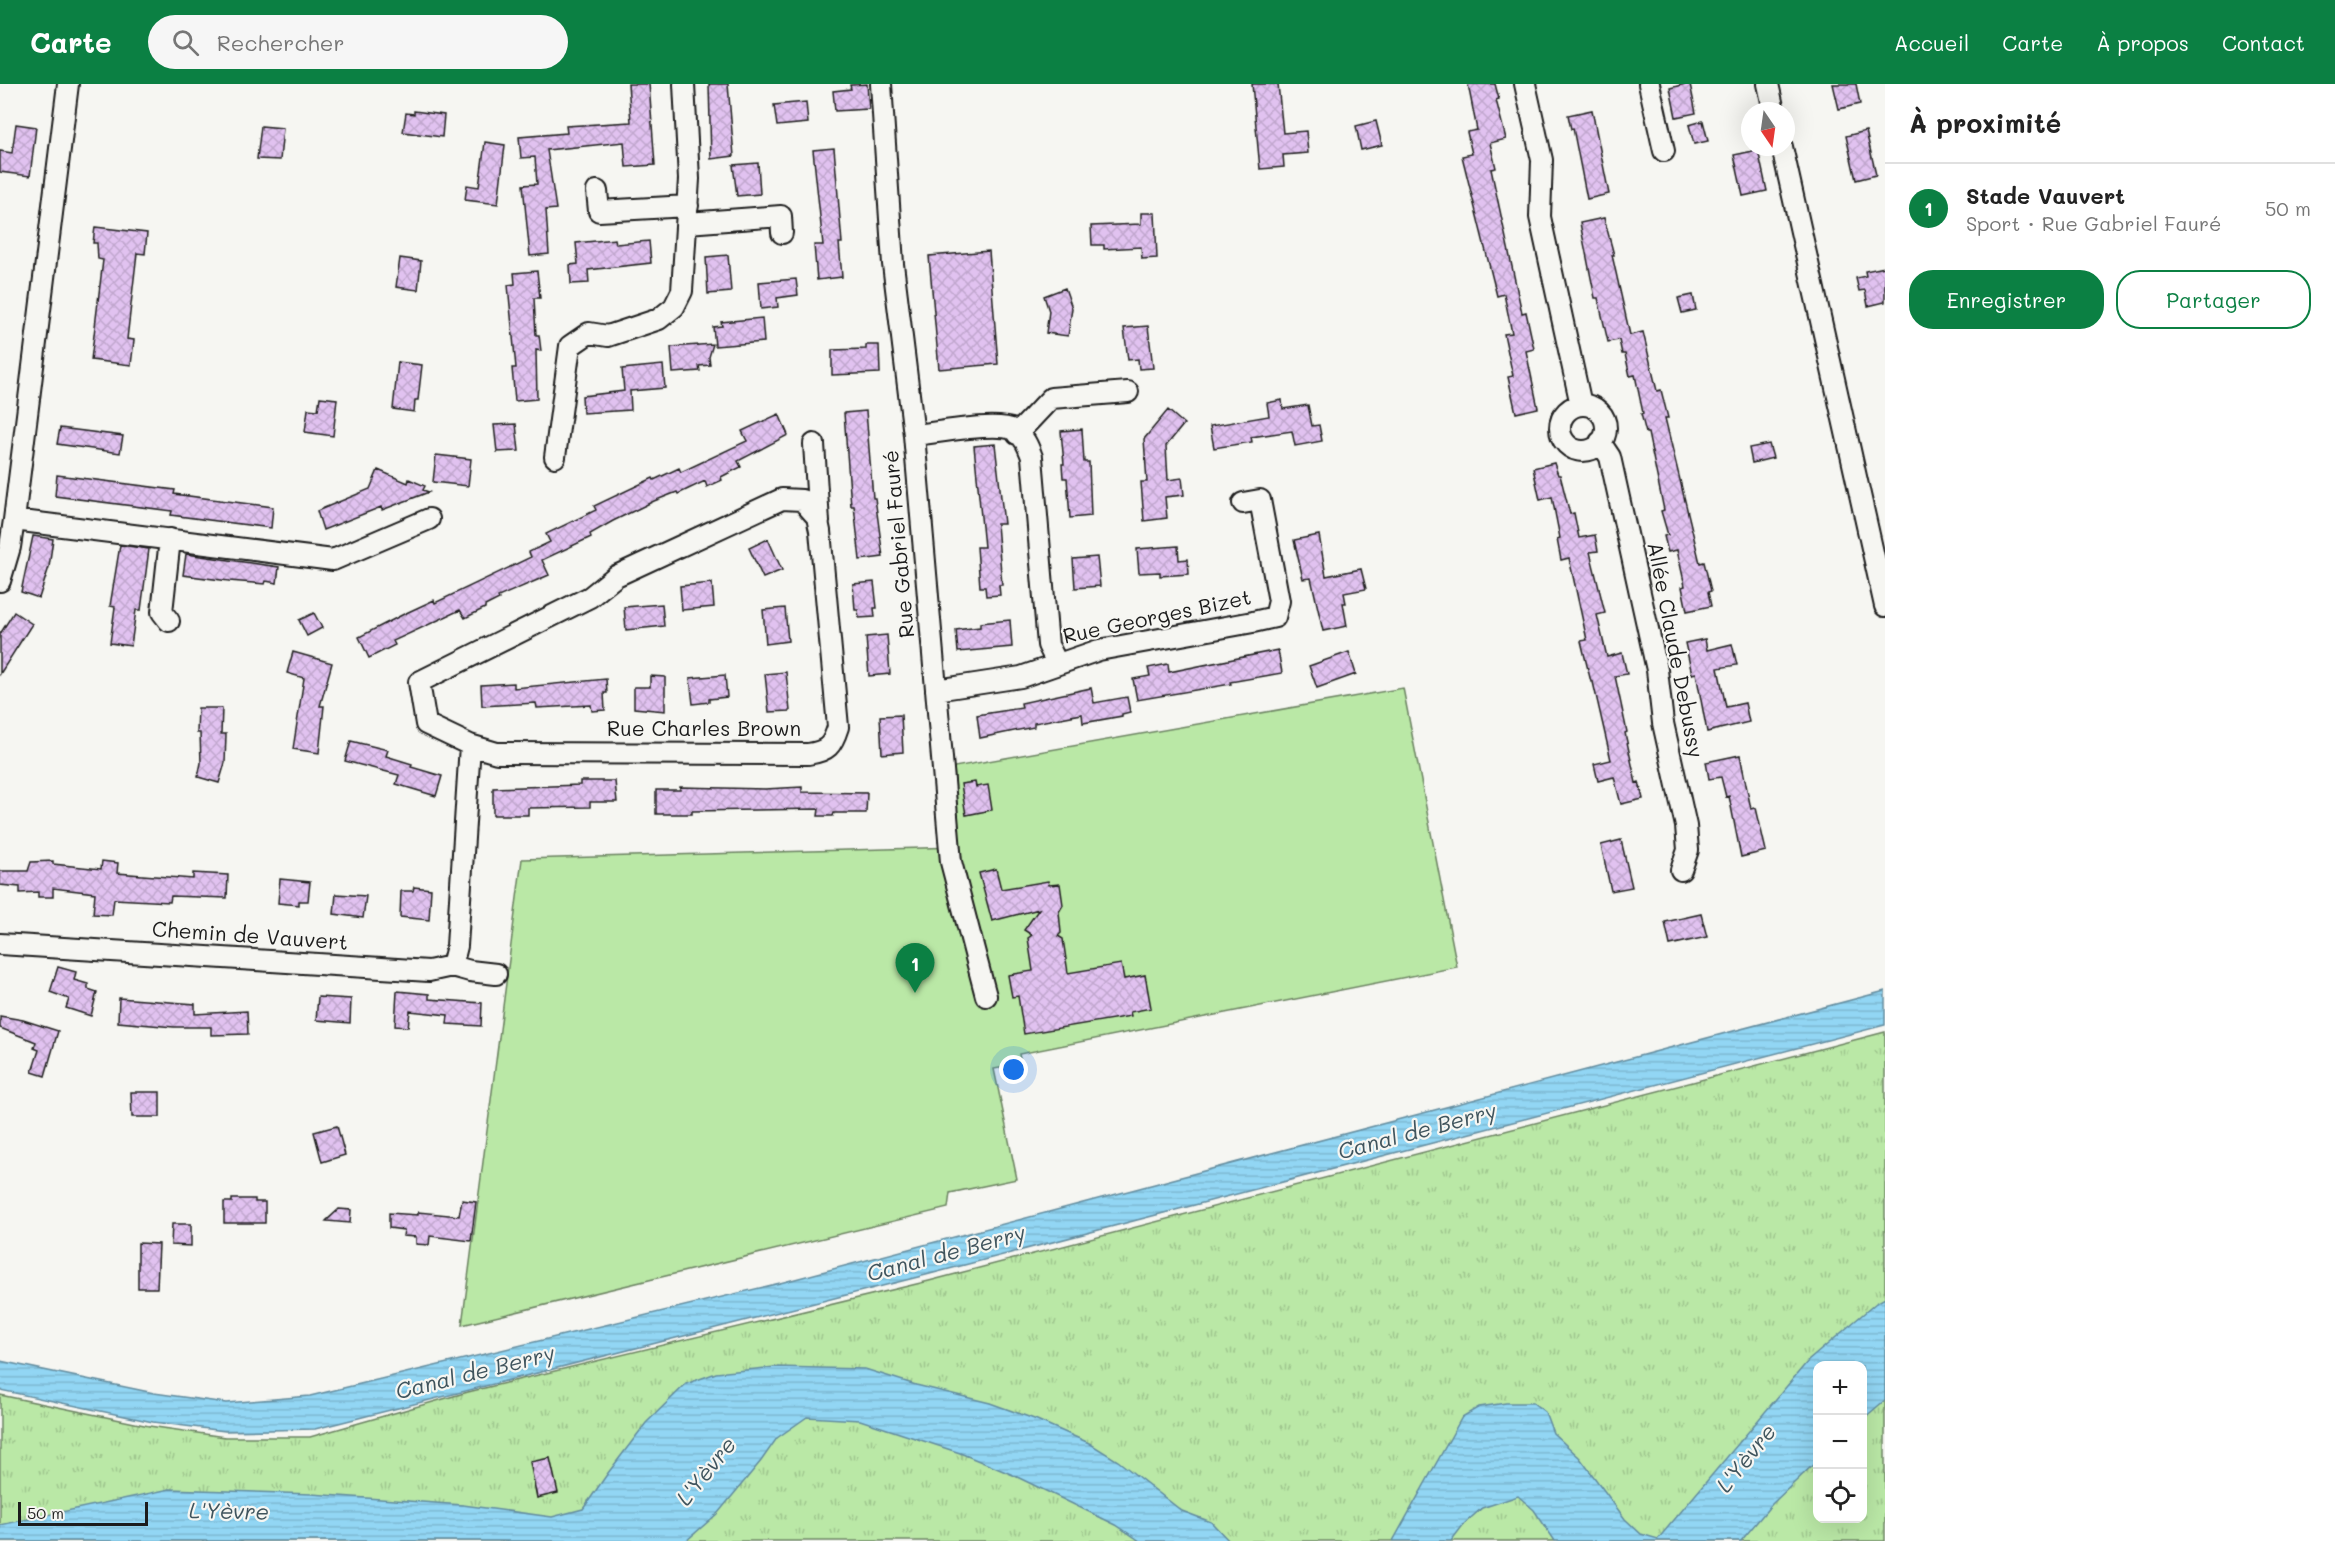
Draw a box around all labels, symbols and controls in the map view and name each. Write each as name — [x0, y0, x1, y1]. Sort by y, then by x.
search box — [148, 15, 568, 69]
text: Carte — [30, 24, 112, 60]
icon: search — [169, 26, 202, 59]
text: Rechercher — [217, 28, 344, 57]
text: Accueil — [1894, 29, 1969, 56]
text: Carte — [2002, 29, 2063, 56]
text: À propos — [2096, 29, 2189, 56]
text: Contact — [2222, 29, 2305, 56]
north arrow — [1741, 102, 1795, 156]
text: À proximité — [1909, 106, 2061, 140]
text: Stade Vauvert — [1966, 181, 2125, 210]
text: 1 — [1924, 195, 1933, 221]
text: 50 m — [2265, 195, 2311, 221]
text: Sport · Rue Gabriel Fauré — [1966, 210, 2221, 236]
button: Enregistrer — [1909, 270, 2104, 329]
button: Partager — [2116, 270, 2311, 329]
street label: Rue Gabriel Fauré — [876, 449, 919, 639]
street label: Allée Claude Debussy — [1642, 539, 1711, 760]
street label: Rue Georges Bizet — [1060, 582, 1253, 649]
street label: Rue Charles Brown — [607, 714, 801, 741]
street label: Chemin de Vauvert — [151, 914, 349, 955]
pin: 1 — [896, 944, 934, 993]
your location — [999, 1055, 1028, 1084]
water label: Canal de Berry — [1334, 1095, 1500, 1166]
water label: Canal de Berry — [863, 1217, 1029, 1288]
water label: Canal de Berry — [392, 1338, 558, 1405]
map controls — [1813, 1361, 1867, 1523]
button: + — [1813, 1361, 1867, 1415]
button: − — [1813, 1415, 1867, 1469]
water label: L'Yèvre — [1709, 1417, 1782, 1498]
water label: L'Yèvre — [669, 1430, 742, 1511]
button: locate — [1813, 1469, 1867, 1523]
water label: L'Yèvre — [189, 1495, 269, 1526]
scale bar — [18, 1499, 148, 1526]
text: 50 m — [27, 1502, 64, 1523]

